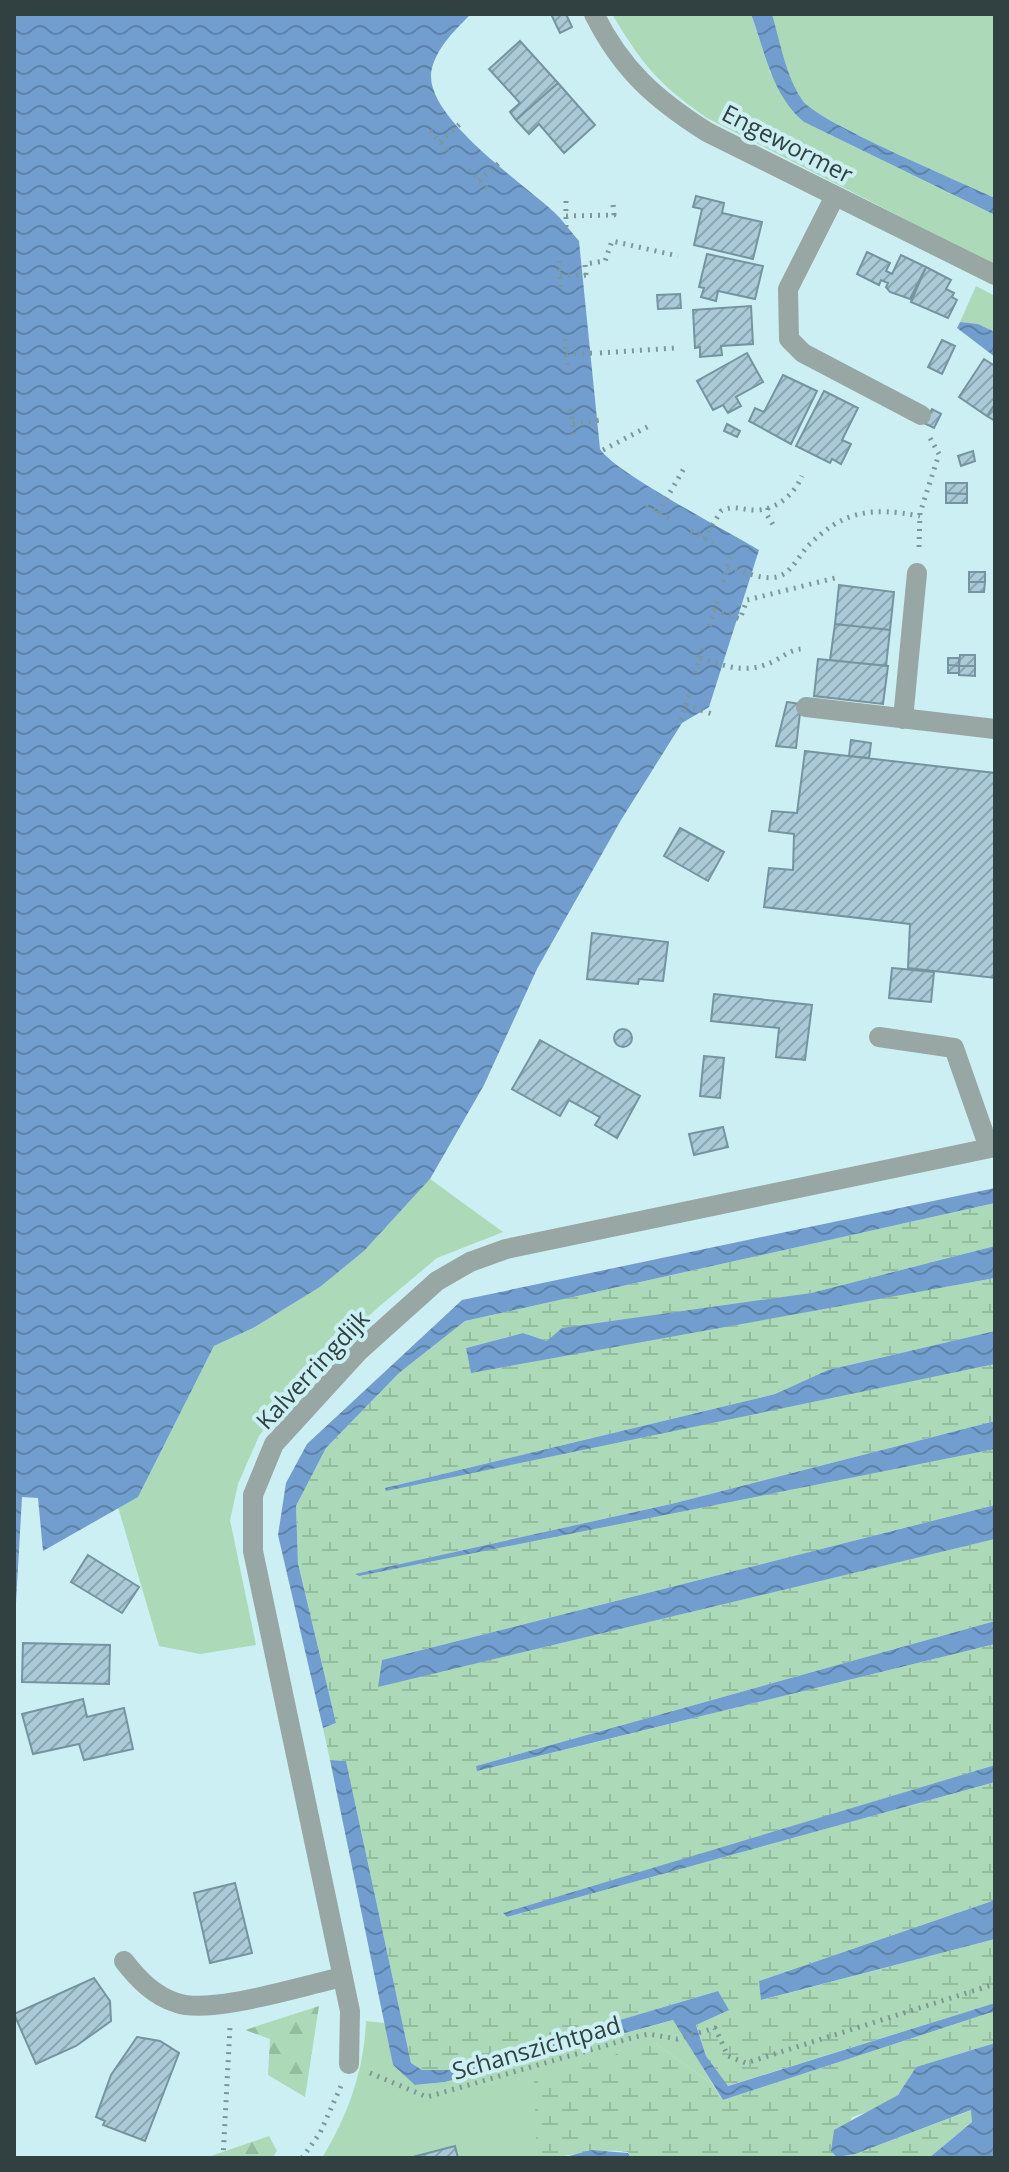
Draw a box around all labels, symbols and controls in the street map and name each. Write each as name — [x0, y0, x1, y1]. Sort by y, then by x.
street label: Engewormer — [717, 96, 859, 190]
street label: Kalverringdijk — [248, 1302, 376, 1436]
street label: Schanszichtpad — [448, 2007, 624, 2087]

